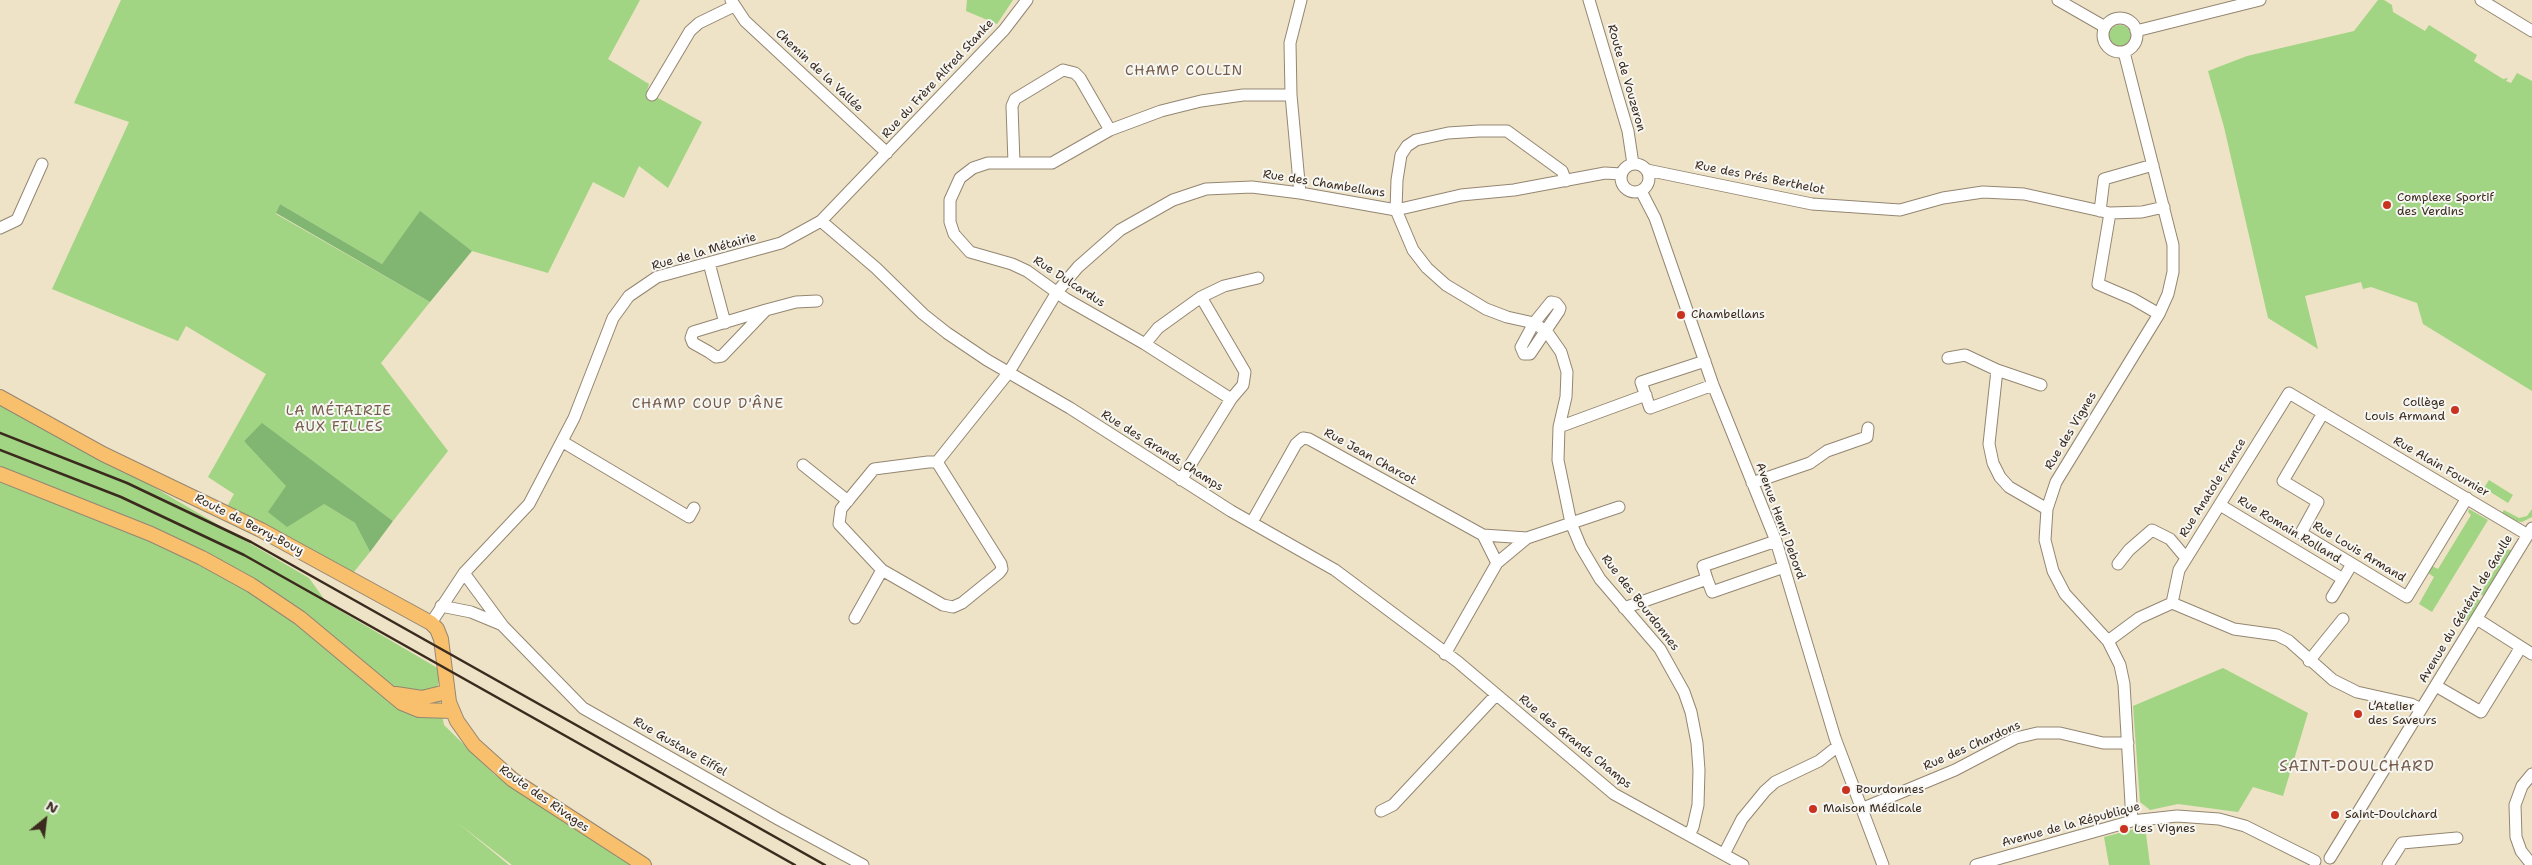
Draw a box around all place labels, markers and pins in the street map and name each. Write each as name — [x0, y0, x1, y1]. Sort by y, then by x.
place label: Complexe Sportif des Verdins — [2397, 191, 2494, 219]
marker: Complexe Sportif des Verdins — [2381, 199, 2393, 211]
place label: Chambellans — [1691, 308, 1765, 322]
marker: Chambellans — [1675, 309, 1687, 321]
place label: Collège Louis Armand — [2365, 396, 2445, 424]
marker: Collège Louis Armand — [2449, 404, 2461, 416]
place label: L’Atelier des Saveurs — [2368, 700, 2437, 728]
marker: L’Atelier des Saveurs — [2352, 708, 2364, 720]
place label: Bourdonnes — [1856, 783, 1924, 797]
marker: Bourdonnes — [1840, 784, 1852, 796]
place label: Maison Médicale — [1823, 802, 1922, 816]
marker: Maison Médicale — [1807, 803, 1819, 815]
place label: Saint-Doulchard — [2345, 808, 2437, 822]
marker: Saint-Doulchard — [2329, 809, 2341, 821]
place label: Les Vignes — [2134, 822, 2196, 836]
marker: Les Vignes — [2118, 823, 2130, 835]

